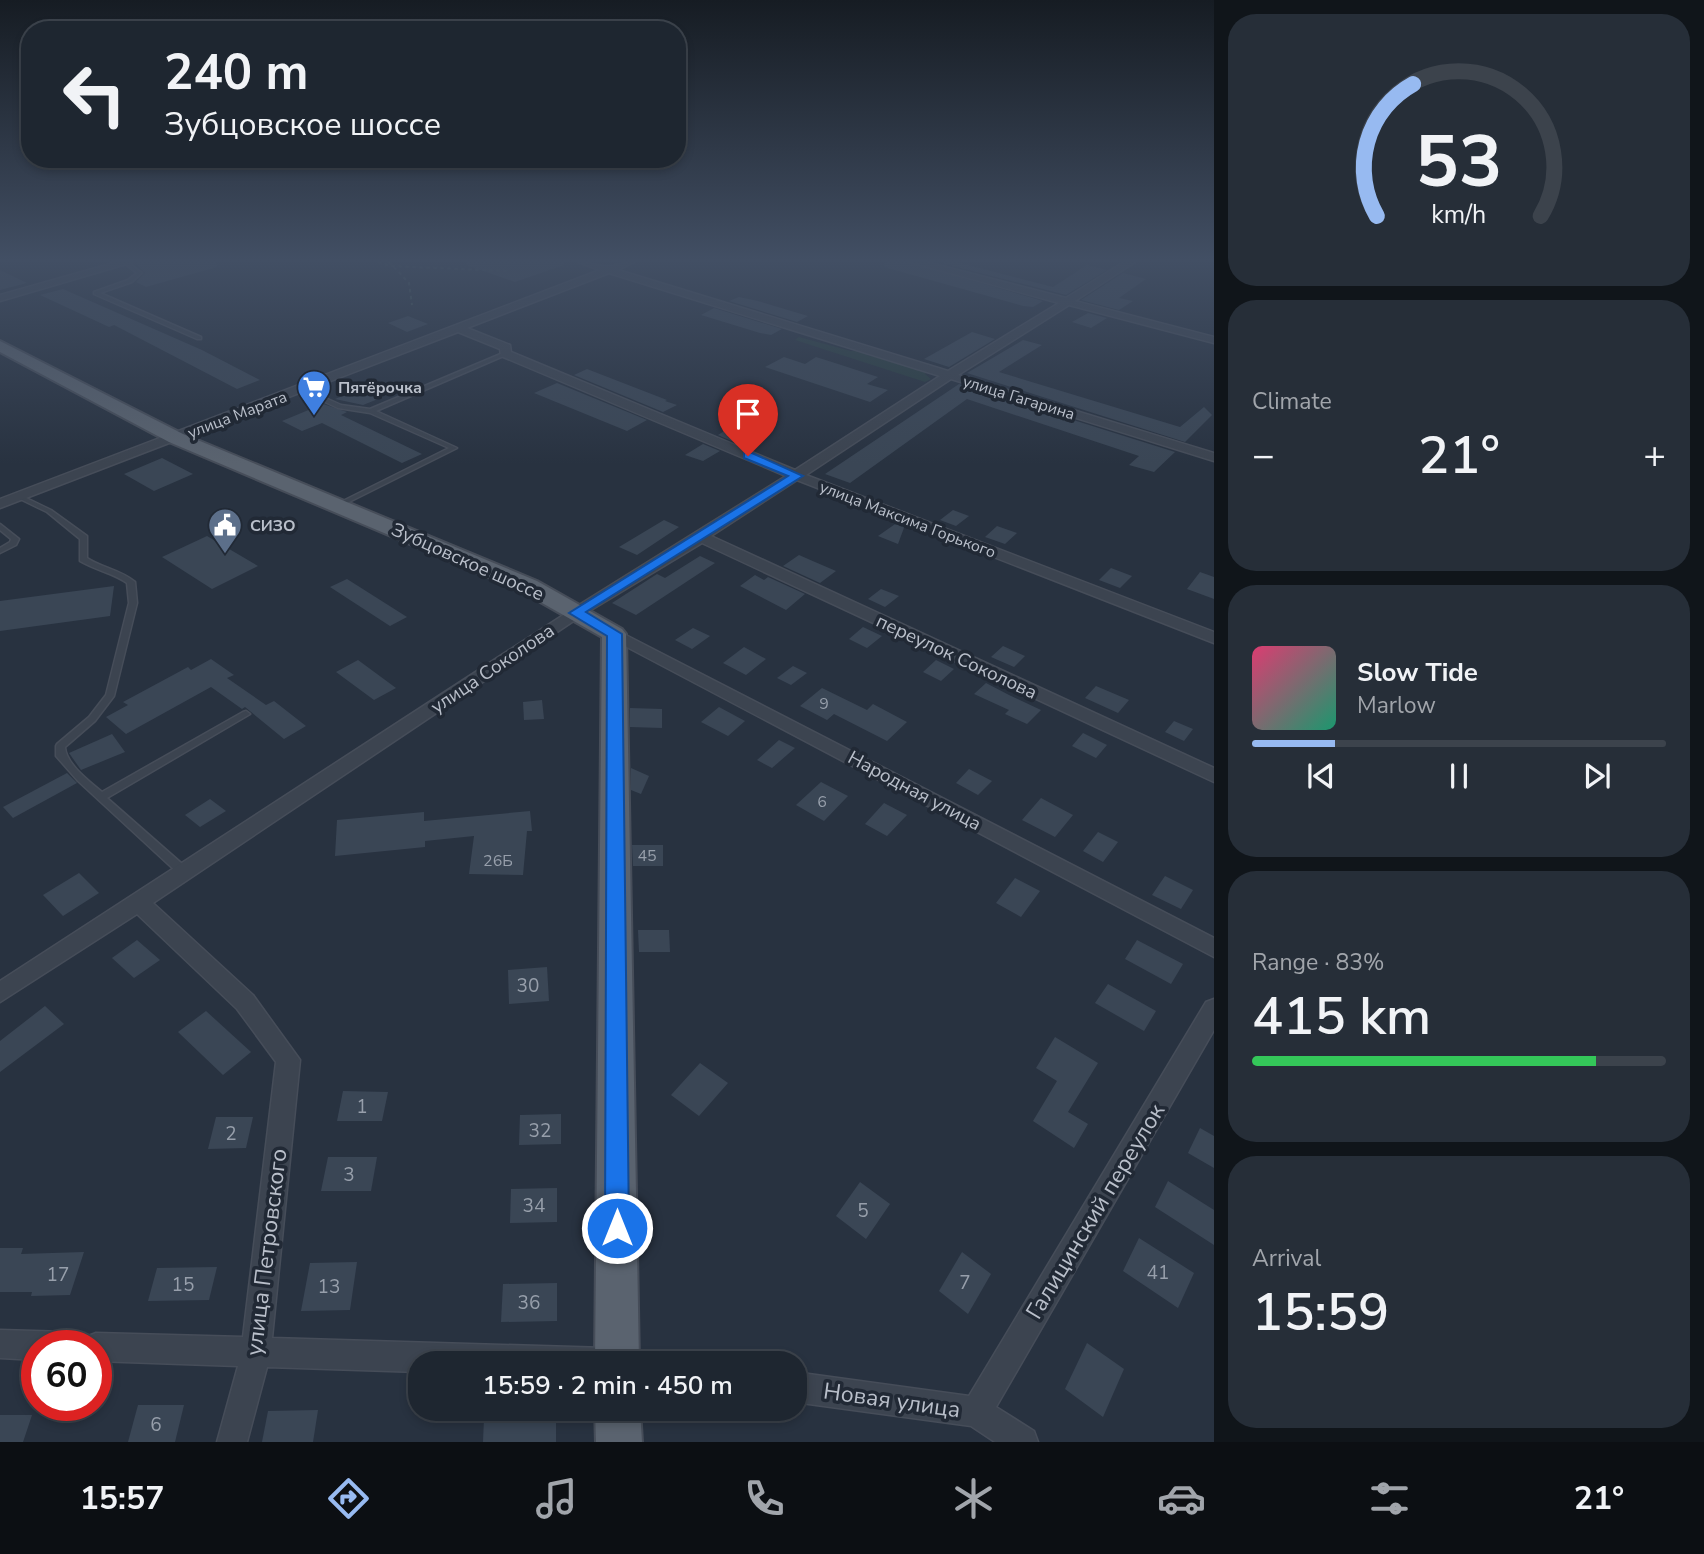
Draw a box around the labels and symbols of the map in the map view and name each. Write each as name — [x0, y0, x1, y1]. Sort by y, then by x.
supermarket icon: Пятёрочка — [295, 368, 333, 417]
street label: улица Гагарина — [960, 370, 1078, 425]
place label: Пятёрочка — [338, 377, 422, 399]
pin — [718, 384, 778, 456]
street label: улица Марата — [184, 386, 290, 444]
street label: улица Максима Горького — [816, 476, 999, 564]
public building icon: СИЗО — [206, 506, 244, 555]
place label: СИЗО — [250, 515, 296, 537]
street label: Зубцовское шоссе — [387, 517, 548, 607]
street label: переулок Соколова — [872, 608, 1041, 706]
street label: улица Соколова — [426, 618, 560, 720]
house number: 9 — [819, 693, 829, 715]
street label: Народная улица — [843, 745, 986, 837]
house number: 6 — [817, 791, 827, 813]
house number: 45 — [637, 845, 657, 867]
house number: 26Б — [483, 850, 513, 872]
house number: 30 — [517, 973, 539, 999]
house number: 1 — [356, 1094, 368, 1120]
street label: Галицинский переулок — [1019, 1097, 1173, 1325]
house number: 32 — [529, 1118, 551, 1144]
house number: 2 — [225, 1121, 237, 1147]
street label: улица Петровского — [238, 1147, 295, 1357]
house number: 3 — [343, 1162, 355, 1188]
position arrow — [580, 1191, 654, 1265]
house number: 34 — [523, 1193, 545, 1219]
house number: 5 — [857, 1198, 869, 1224]
house number: 41 — [1147, 1260, 1169, 1286]
house number: 17 — [47, 1262, 69, 1288]
house number: 7 — [959, 1270, 971, 1296]
house number: 15 — [172, 1272, 194, 1298]
house number: 13 — [318, 1274, 340, 1300]
house number: 36 — [518, 1290, 540, 1316]
speed limit sign: 60 — [21, 1330, 112, 1421]
street label: Новая улица — [821, 1376, 962, 1425]
house number: 6 — [150, 1412, 162, 1438]

